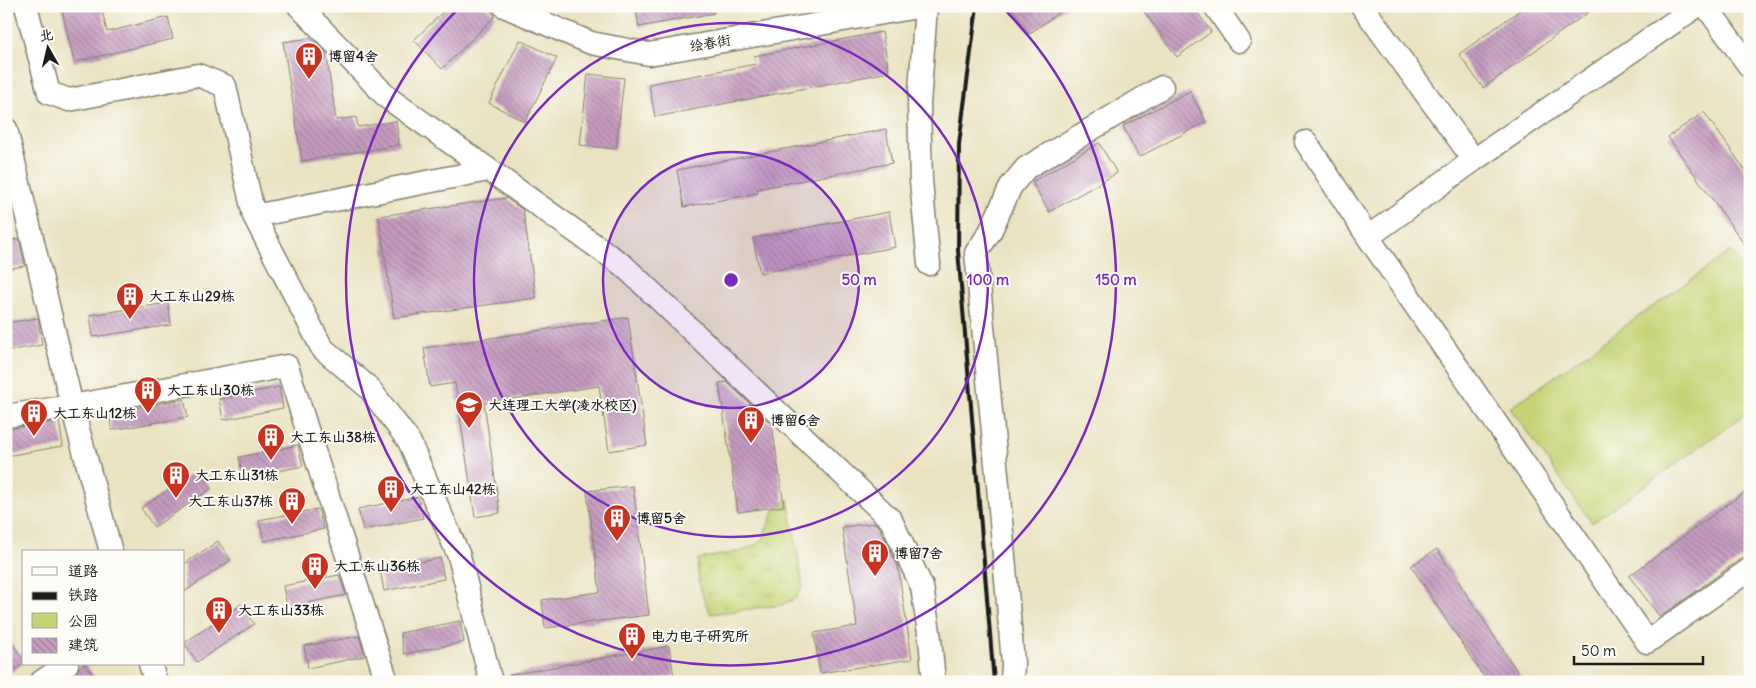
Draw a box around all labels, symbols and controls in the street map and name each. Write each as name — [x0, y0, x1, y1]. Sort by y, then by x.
north arrow — [22, 22, 72, 72]
text: 北 — [38, 25, 54, 45]
street label: 绘春街 — [688, 30, 732, 56]
building icon: 博留4舍 — [294, 41, 324, 80]
place label: 博留4舍 — [328, 47, 378, 65]
text: 50 m — [841, 270, 877, 289]
text: 100 m — [967, 270, 1009, 289]
text: 150 m — [1095, 270, 1137, 289]
centre of rings — [722, 271, 740, 289]
building icon: 大工东山29栋 — [115, 281, 145, 320]
place label: 大工东山29栋 — [149, 287, 235, 305]
building icon: 大工东山30栋 — [133, 375, 163, 414]
place label: 大工东山30栋 — [167, 381, 254, 399]
school or university icon: 大连理工大学(凌水校区) — [454, 390, 484, 429]
place label: 大连理工大学(凌水校区) — [488, 396, 636, 414]
building icon: 大工东山12栋 — [19, 398, 49, 437]
place label: 大工东山12栋 — [53, 404, 136, 422]
building icon: 博留6舍 — [736, 405, 766, 444]
place label: 博留6舍 — [770, 411, 820, 429]
building icon: 大工东山38栋 — [256, 422, 286, 461]
place label: 大工东山38栋 — [290, 428, 376, 446]
building icon: 大工东山31栋 — [161, 460, 191, 499]
place label: 大工东山31栋 — [195, 466, 278, 484]
building icon: 大工东山42栋 — [376, 474, 406, 513]
place label: 大工东山42栋 — [410, 480, 496, 498]
building icon: 大工东山37栋 — [277, 486, 307, 525]
place label: 大工东山37栋 — [188, 492, 273, 510]
building icon: 博留5舍 — [602, 503, 632, 542]
place label: 博留5舍 — [636, 509, 686, 527]
building icon: 博留7舍 — [860, 538, 890, 577]
place label: 博留7舍 — [894, 544, 943, 562]
legend — [22, 550, 185, 666]
building icon: 大工东山36栋 — [300, 551, 330, 590]
place label: 大工东山36栋 — [334, 557, 420, 575]
text: 道路 — [68, 561, 98, 580]
text: 铁路 — [68, 585, 98, 604]
building icon: 大工东山33栋 — [204, 595, 234, 634]
place label: 大工东山33栋 — [238, 601, 324, 619]
text: 公园 — [68, 611, 98, 630]
building icon: 电力电子研究所 — [617, 621, 647, 660]
place label: 电力电子研究所 — [651, 627, 749, 645]
scale bar — [1574, 633, 1702, 665]
text: 建筑 — [68, 635, 98, 654]
text: 50 m — [1581, 641, 1616, 660]

